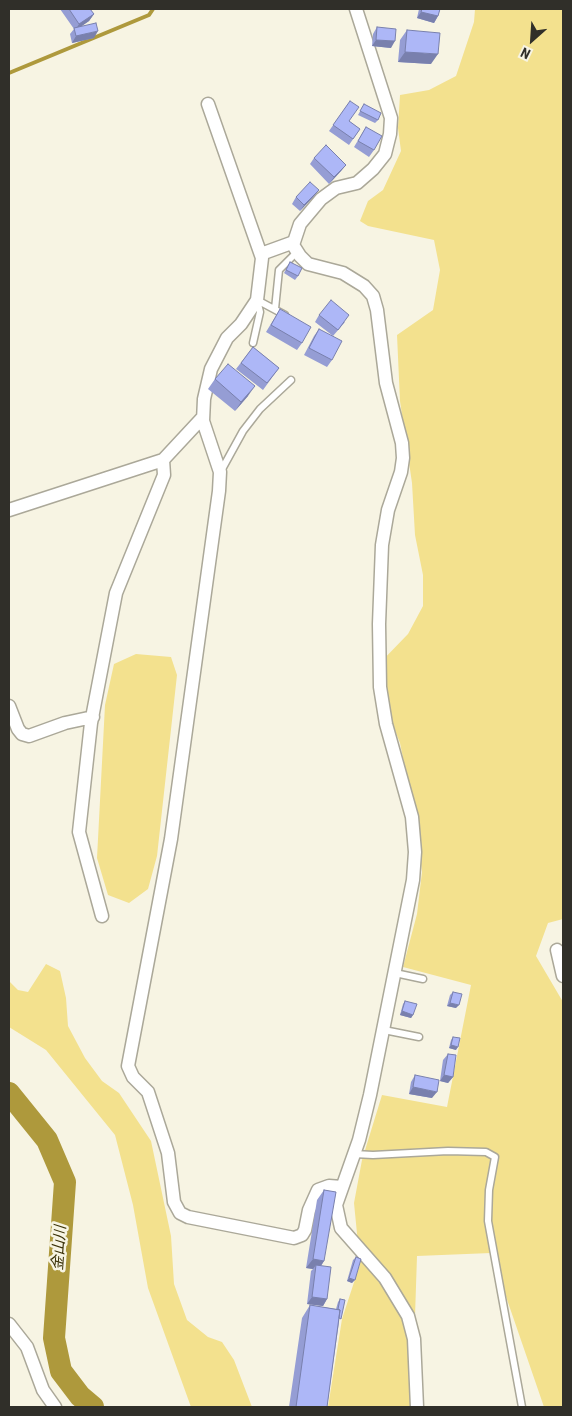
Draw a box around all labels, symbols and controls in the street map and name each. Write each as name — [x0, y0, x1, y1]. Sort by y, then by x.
north arrow — [507, 15, 557, 65]
text: N — [518, 44, 533, 63]
water label: 金山川 — [49, 1225, 71, 1271]

